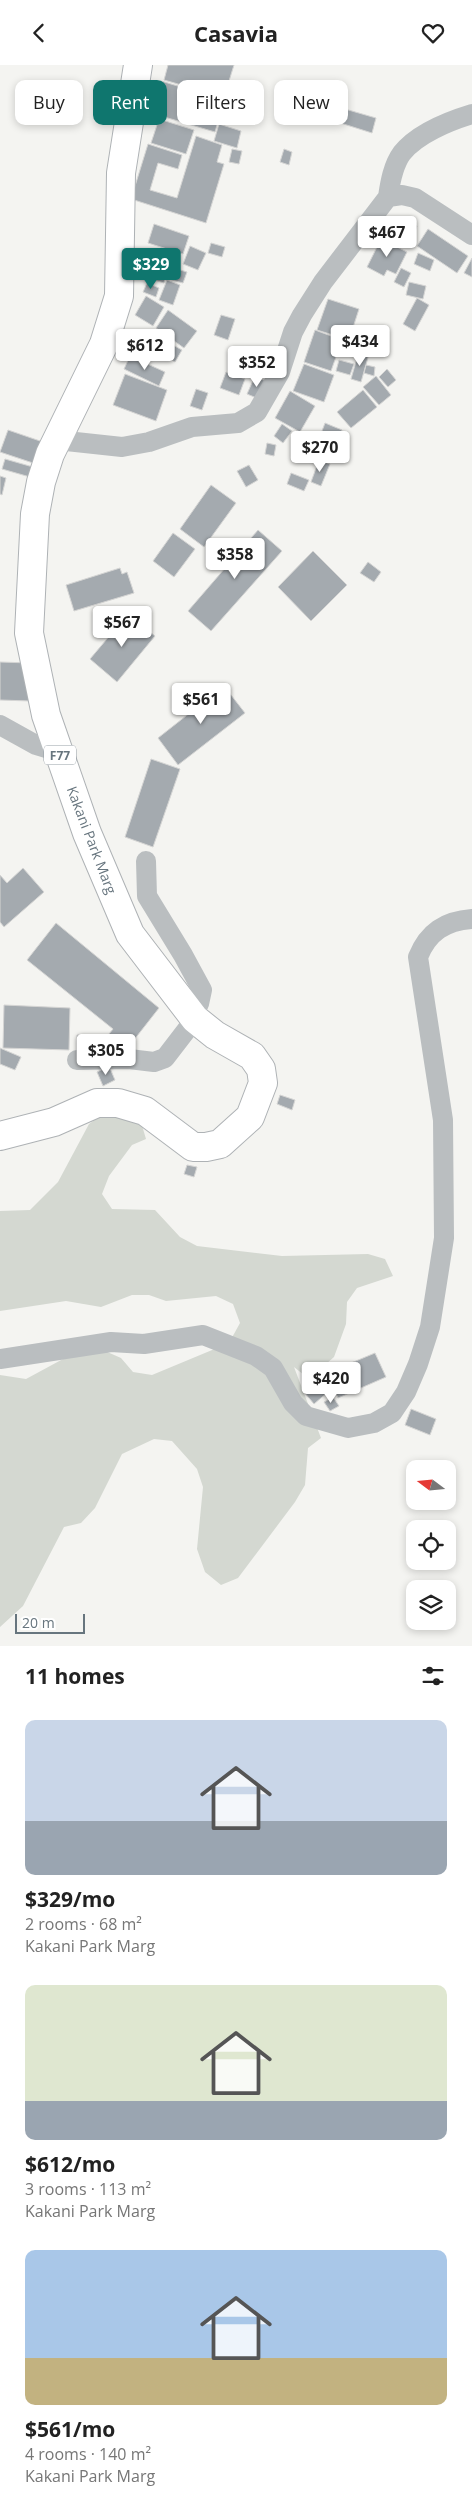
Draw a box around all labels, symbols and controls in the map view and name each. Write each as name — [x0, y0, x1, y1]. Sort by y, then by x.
text: Casavia — [194, 18, 278, 48]
icon: back — [25, 19, 53, 47]
icon: heart — [419, 19, 447, 47]
chip: Buy — [15, 80, 83, 125]
chip: Rent — [93, 80, 167, 125]
chip: Filters — [177, 80, 264, 125]
chip: New — [274, 80, 348, 125]
pin: $467 — [357, 215, 417, 258]
text: $467 — [369, 221, 405, 243]
pin: $329 — [121, 247, 181, 290]
text: $329 — [133, 253, 169, 275]
pin: $434 — [330, 325, 390, 367]
pin: $612 — [115, 329, 175, 371]
text: $434 — [342, 330, 378, 352]
text: $612 — [127, 334, 163, 356]
pin: $352 — [227, 345, 287, 388]
text: $352 — [239, 351, 275, 373]
pin: $270 — [290, 431, 350, 473]
text: $270 — [302, 436, 338, 458]
pin: $358 — [205, 537, 265, 580]
text: $358 — [217, 543, 253, 565]
pin: $567 — [92, 605, 152, 648]
text: $567 — [104, 611, 140, 633]
pin: $561 — [171, 683, 231, 725]
text: $561 — [183, 688, 219, 710]
road number: F77 — [44, 745, 76, 765]
street label: Kakani Park Marg — [63, 783, 121, 897]
pin: $305 — [76, 1033, 136, 1076]
text: $305 — [88, 1039, 124, 1061]
pin: $420 — [301, 1361, 361, 1404]
text: $420 — [313, 1367, 349, 1389]
north arrow — [406, 1460, 456, 1510]
map controls — [406, 1460, 456, 1630]
button: locate — [406, 1520, 456, 1570]
button: layers — [406, 1580, 456, 1630]
scale bar — [15, 1611, 85, 1634]
text: 20 m — [22, 1613, 55, 1632]
text: 11 homes — [25, 1662, 125, 1690]
icon: filters — [419, 1662, 447, 1690]
icon: home — [191, 1753, 281, 1843]
text: $329/mo — [25, 1885, 115, 1913]
text: 2 rooms · 68 m² — [25, 1913, 142, 1935]
text: Kakani Park Marg — [25, 1935, 155, 1957]
icon: home — [191, 2018, 281, 2108]
text: $612/mo — [25, 2150, 115, 2178]
text: 3 rooms · 113 m² — [25, 2178, 151, 2200]
text: Kakani Park Marg — [25, 2200, 155, 2222]
icon: home — [191, 2283, 281, 2373]
text: $561/mo — [25, 2415, 115, 2443]
text: 4 rooms · 140 m² — [25, 2443, 151, 2465]
text: Kakani Park Marg — [25, 2465, 155, 2487]

